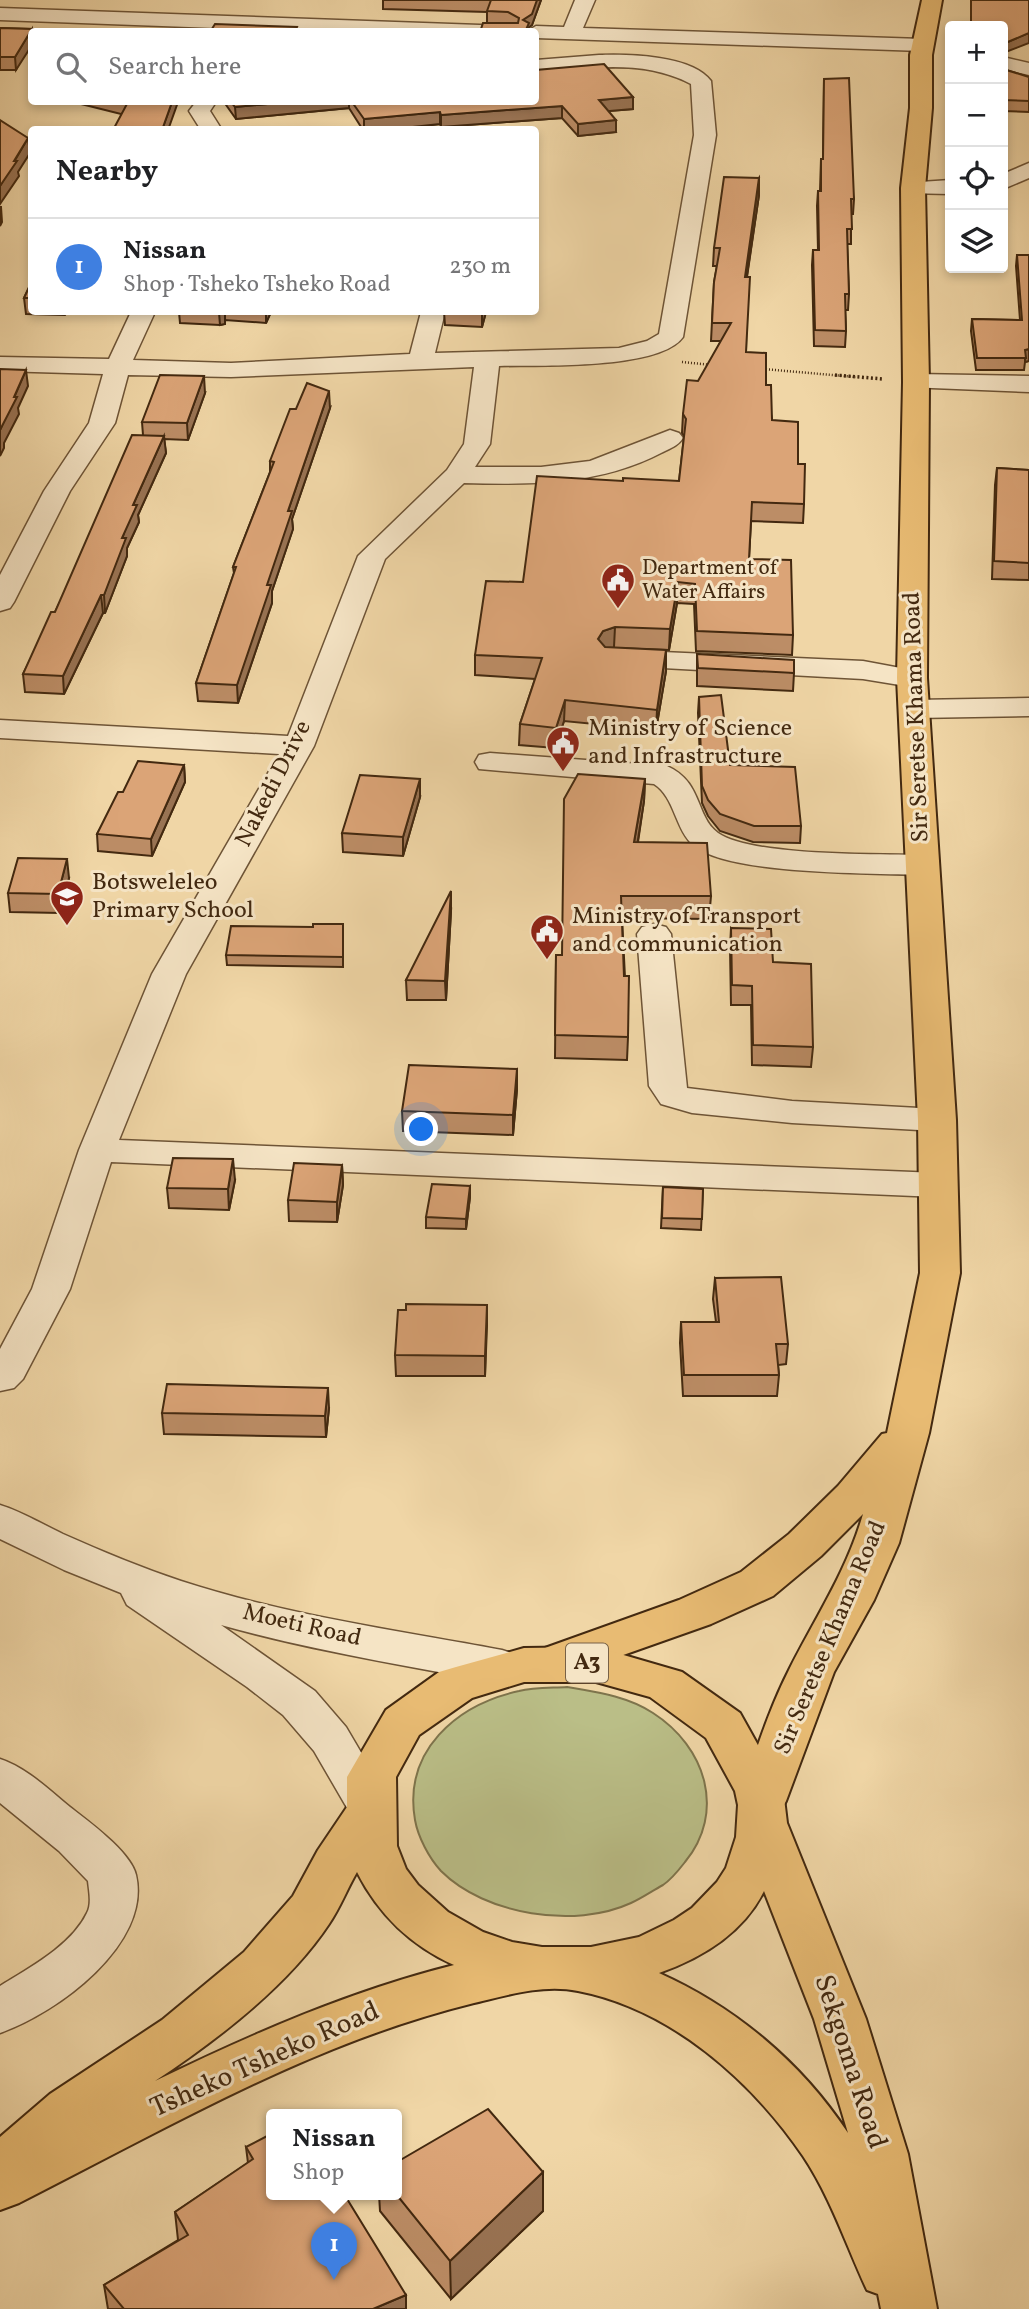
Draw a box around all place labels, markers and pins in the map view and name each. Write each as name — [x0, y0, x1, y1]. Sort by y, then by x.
place label: Department of Water Affairs — [642, 554, 779, 607]
public building icon: Department of Water Affairs — [599, 561, 637, 610]
place label: Ministry of Science and Infrastructure — [588, 712, 792, 774]
public building icon: Ministry of Science and Infrastructure — [544, 724, 582, 773]
place label: Botsweleleo Primary School — [92, 866, 254, 928]
school or university icon: Botsweleleo Primary School — [48, 878, 86, 927]
place label: Ministry of Transport and communication — [572, 900, 801, 962]
public building icon: Ministry of Transport and communication — [528, 912, 566, 961]
pin: 1 — [311, 2222, 357, 2280]

